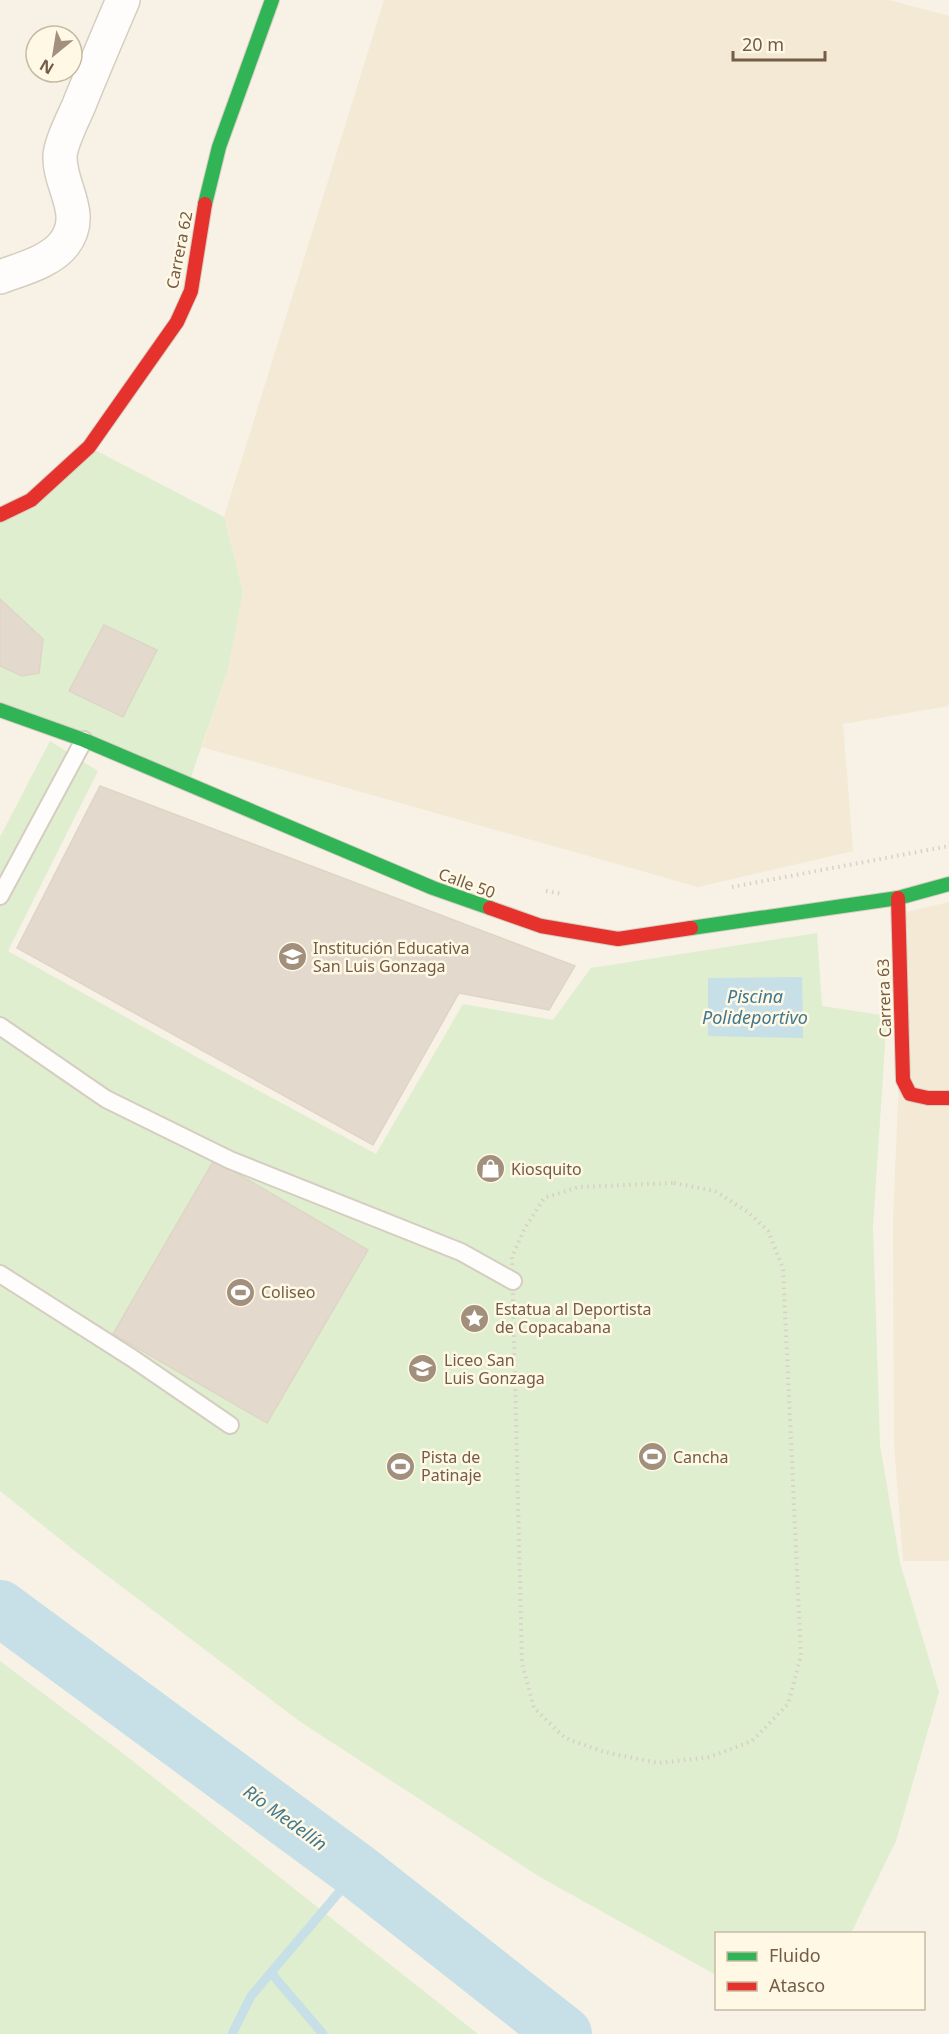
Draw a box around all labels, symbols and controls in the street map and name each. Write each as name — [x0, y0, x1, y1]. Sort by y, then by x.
north arrow — [24, 24, 84, 84]
scale bar — [733, 24, 824, 62]
text: 20 m — [742, 32, 784, 56]
text: N — [35, 54, 58, 80]
street label: Carrera 62 — [161, 209, 197, 291]
street label: Calle 50 — [436, 863, 498, 903]
place label: Institución Educativa San Luis Gonzaga — [313, 937, 469, 977]
school or university icon: Institución Educativa San Luis Gonzaga — [276, 941, 308, 973]
street label: Carrera 63 — [872, 958, 896, 1038]
water label: Piscina Polideportivo — [702, 984, 808, 1029]
shop icon: Kiosquito — [474, 1153, 506, 1185]
place label: Kiosquito — [511, 1158, 582, 1180]
sports icon: Coliseo — [224, 1276, 256, 1308]
place label: Coliseo — [261, 1281, 315, 1303]
place label: Estatua al Deportista de Copacabana — [495, 1298, 652, 1338]
place icon: Estatua al Deportista de Copacabana — [458, 1302, 490, 1334]
place label: Liceo San Luis Gonzaga — [444, 1349, 545, 1389]
school or university icon: Liceo San Luis Gonzaga — [407, 1353, 439, 1385]
sports icon: Cancha — [636, 1441, 668, 1473]
place label: Pista de Patinaje — [421, 1446, 482, 1486]
place label: Cancha — [673, 1446, 729, 1468]
sports icon: Pista de Patinaje — [384, 1450, 416, 1482]
water label: Río Medellín — [239, 1779, 332, 1856]
legend — [715, 1932, 925, 2010]
text: Fluido — [769, 1943, 821, 1967]
text: Atasco — [769, 1973, 825, 1997]

